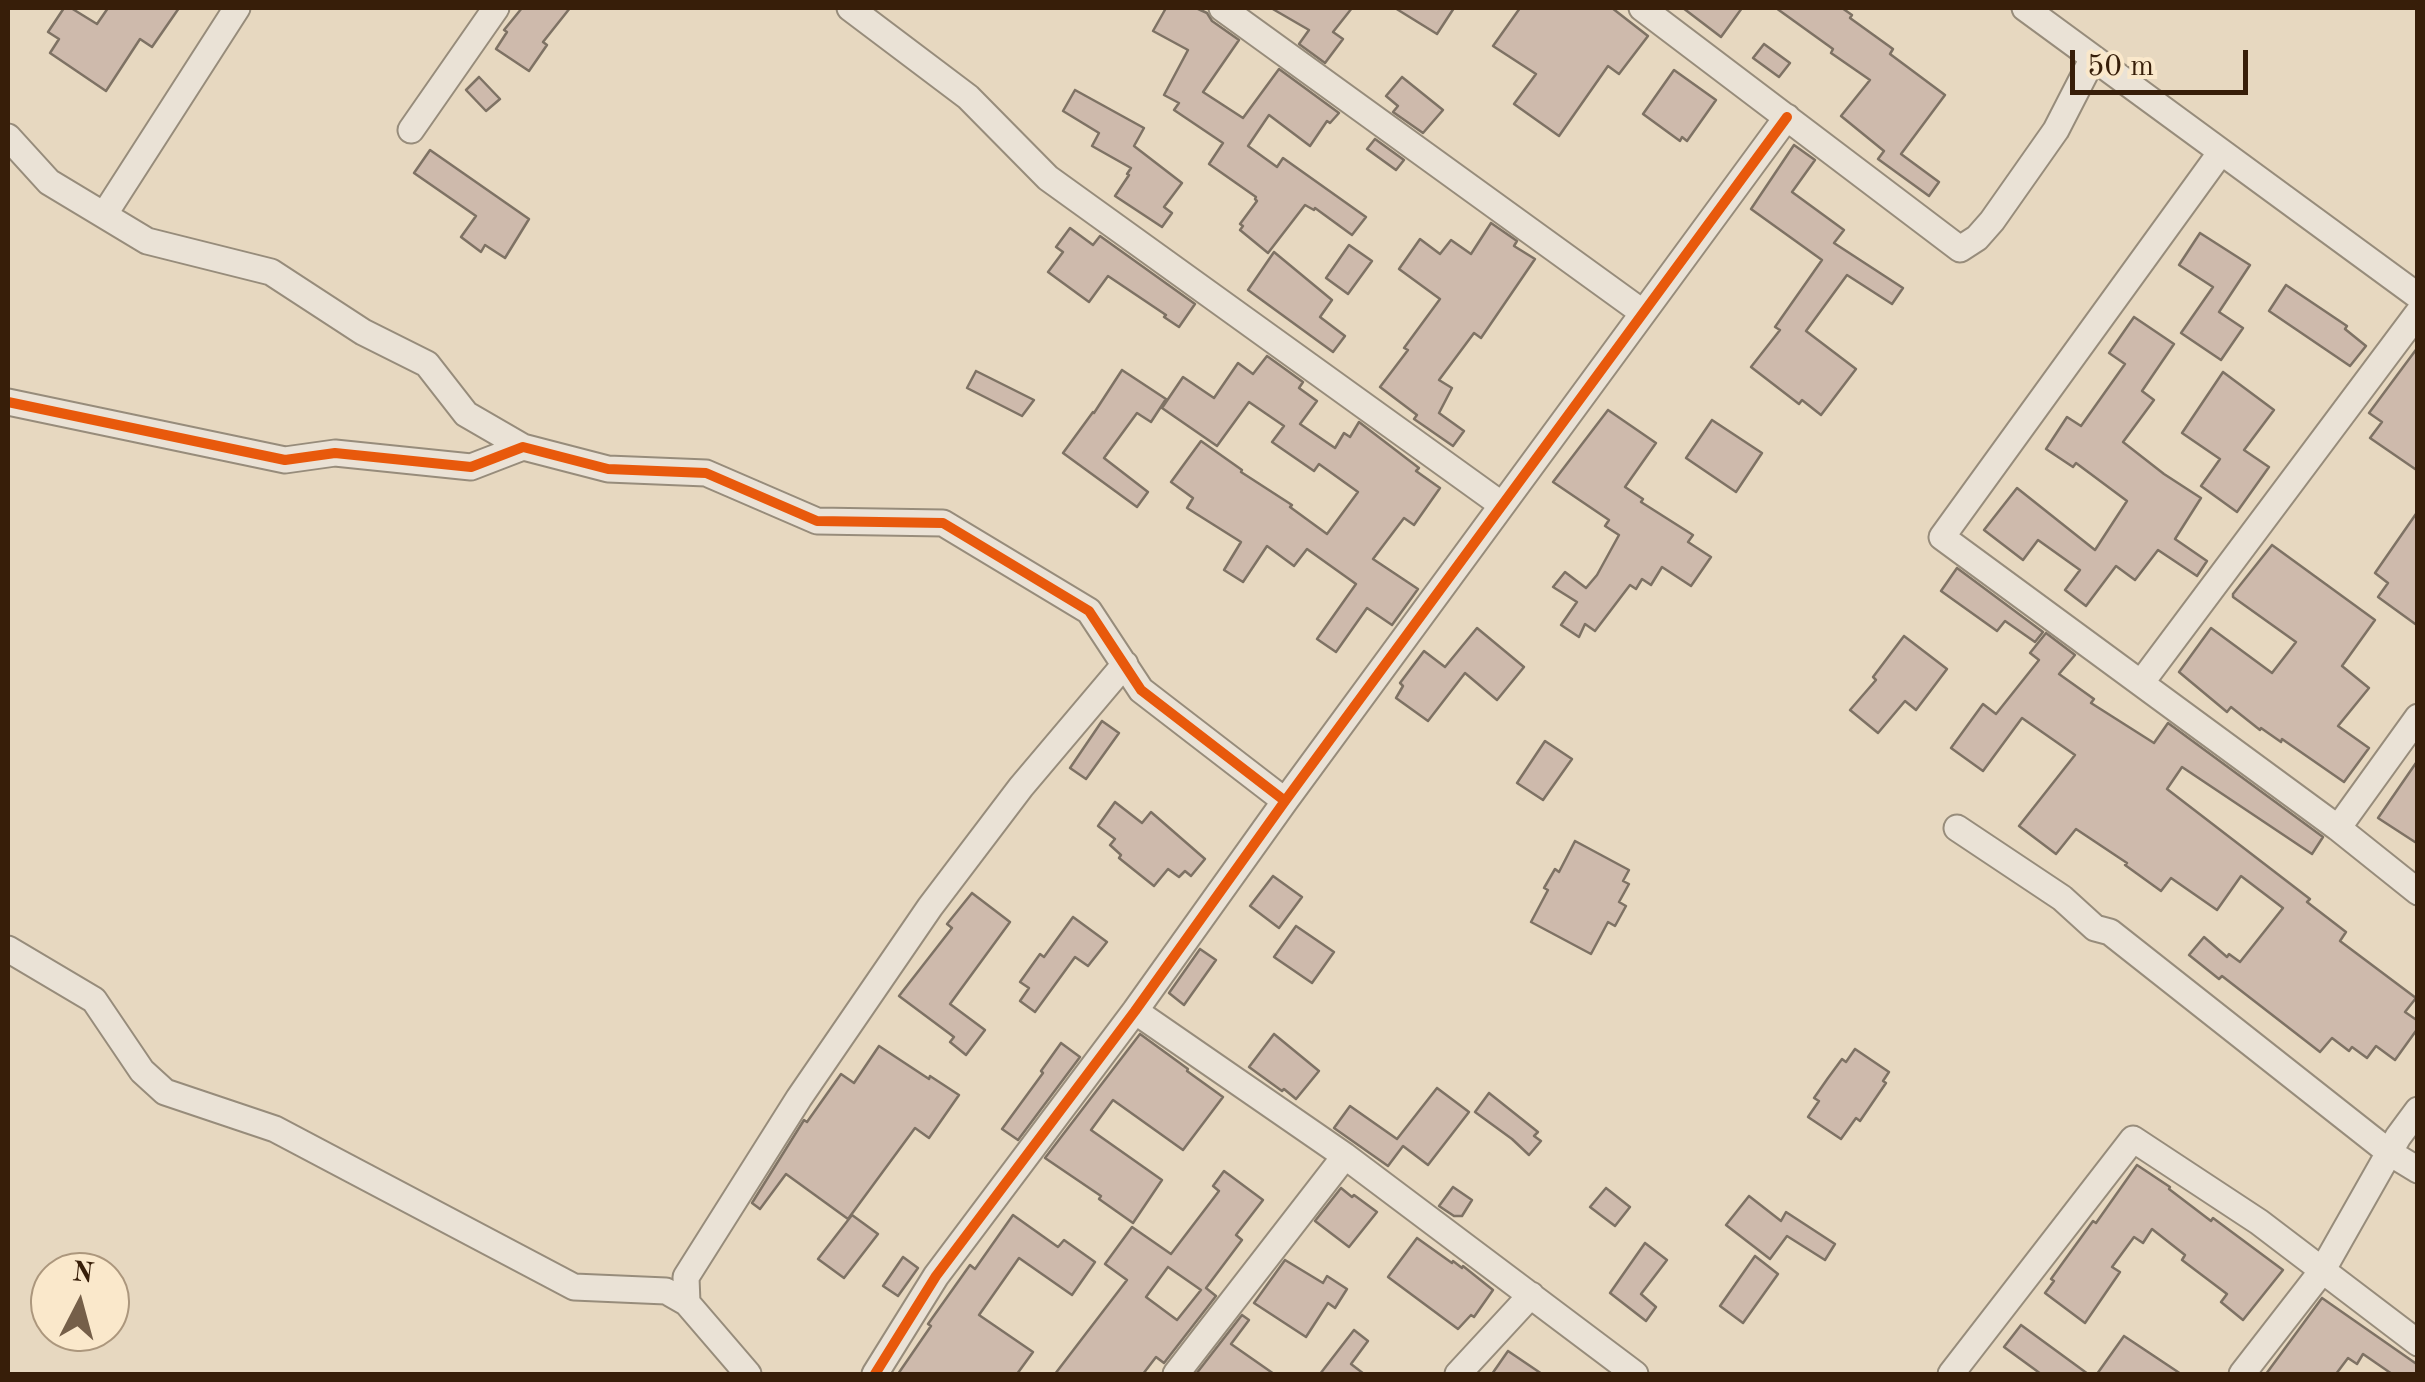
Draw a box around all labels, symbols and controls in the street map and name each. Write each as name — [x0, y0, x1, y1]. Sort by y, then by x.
scale bar — [2075, 30, 2252, 92]
text: 50 m — [2087, 52, 2154, 82]
north arrow — [30, 1252, 130, 1352]
text: N — [71, 1259, 95, 1289]

